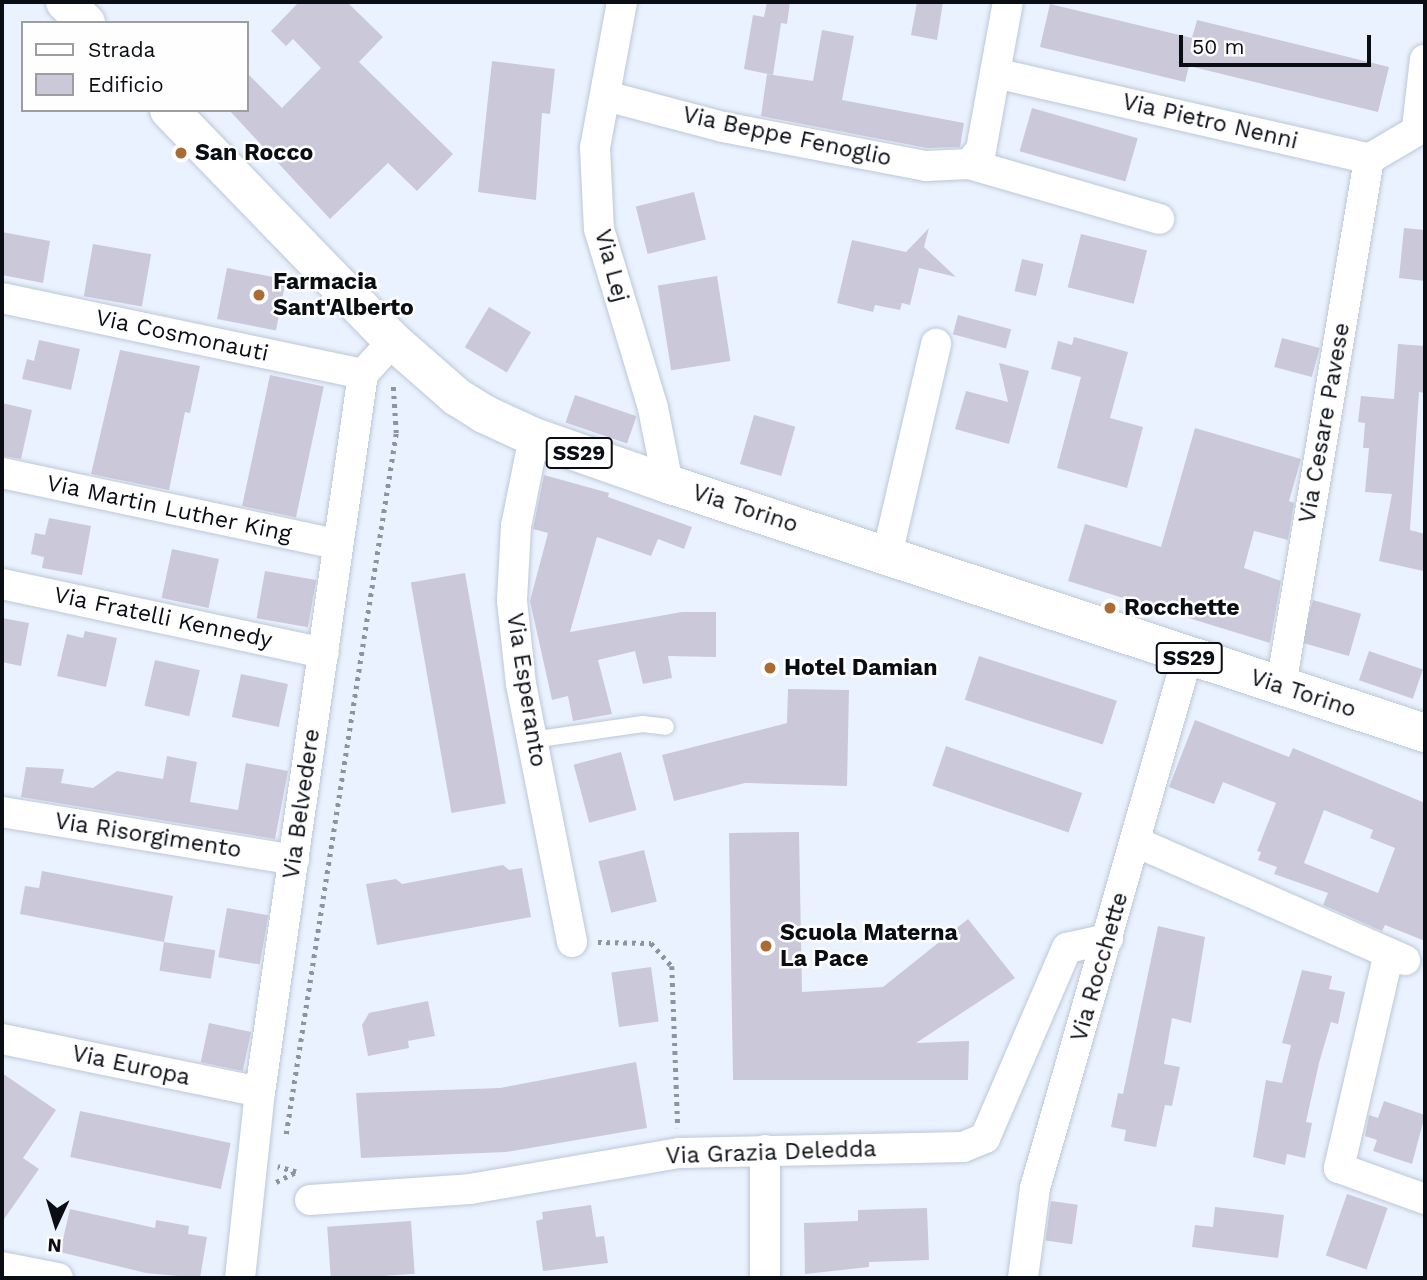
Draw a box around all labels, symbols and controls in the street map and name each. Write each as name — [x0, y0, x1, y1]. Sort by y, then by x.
legend — [21, 21, 248, 112]
scale bar — [1182, 21, 1374, 65]
text: 50 m — [1192, 34, 1244, 59]
text: Strada — [88, 37, 155, 62]
text: Edificio — [88, 72, 164, 97]
street label: Via Pietro Nenni — [1119, 88, 1301, 156]
street label: Via Beppe Fenoglio — [680, 101, 894, 173]
place label: San Rocco — [195, 139, 313, 167]
marker: San Rocco — [173, 145, 189, 161]
street label: Via Lej — [588, 226, 634, 306]
place label: Farmacia Sant'Alberto — [273, 268, 414, 322]
marker: Farmacia Sant'Alberto — [251, 287, 267, 303]
street label: Via Cosmonauti — [93, 304, 271, 368]
street label: Via Cesare Pavese — [1294, 320, 1356, 526]
road number: SS29 — [544, 435, 614, 470]
street label: Via Martin Luther King — [44, 469, 294, 549]
street label: Via Torino — [688, 479, 802, 539]
street label: Via Fratelli Kennedy — [51, 581, 275, 655]
place label: Rocchette — [1124, 594, 1240, 622]
marker: Rocchette — [1102, 600, 1118, 616]
street label: Via Esperanto — [500, 611, 552, 769]
road number: SS29 — [1154, 640, 1224, 676]
place label: Hotel Damian — [784, 654, 938, 682]
marker: Hotel Damian — [762, 660, 778, 676]
street label: Via Torino — [1246, 664, 1360, 724]
street label: Via Belvedere — [278, 727, 326, 881]
street label: Via Risorgimento — [53, 808, 243, 864]
street label: Via Rocchette — [1065, 889, 1135, 1045]
place label: Scuola Materna La Pace — [780, 919, 958, 973]
marker: Scuola Materna La Pace — [758, 938, 774, 954]
street label: Via Europa — [69, 1040, 193, 1092]
street label: Via Grazia Deledda — [665, 1136, 877, 1170]
north arrow — [21, 1189, 91, 1259]
text: N — [47, 1233, 62, 1257]

